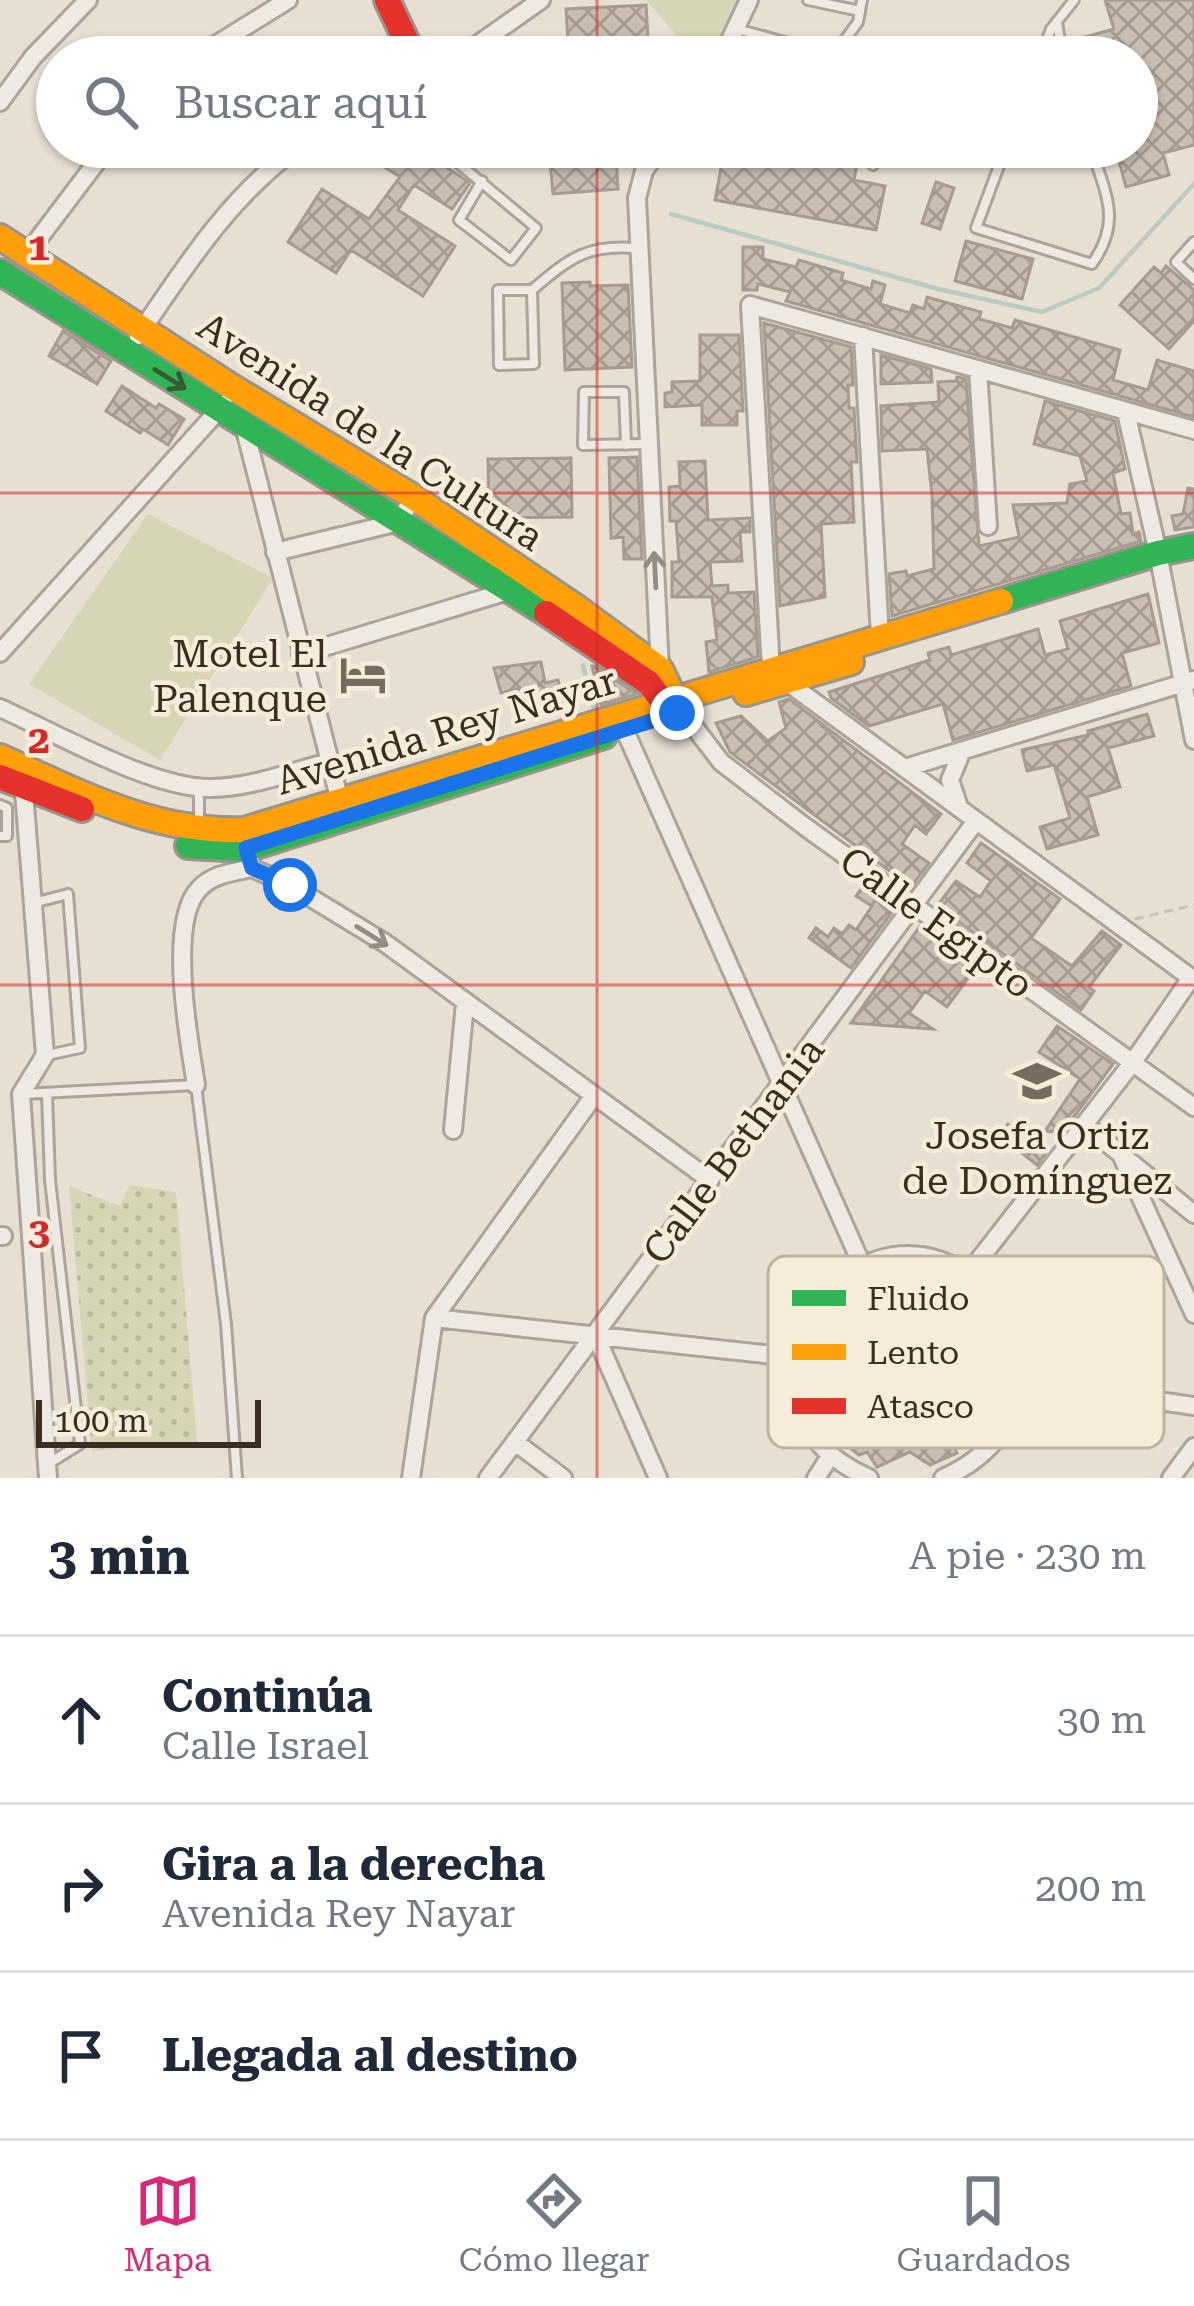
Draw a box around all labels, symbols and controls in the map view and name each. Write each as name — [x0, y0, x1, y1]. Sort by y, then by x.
search box — [36, 36, 1158, 168]
icon: search — [78, 69, 144, 135]
text: Buscar aquí — [174, 76, 427, 129]
text: 1 — [28, 224, 50, 270]
street label: Avenida de la Cultura — [189, 303, 552, 561]
one-way arrow — [152, 367, 186, 391]
one-way arrow — [643, 551, 666, 590]
place label: Motel El Palenque — [153, 631, 327, 722]
hotel icon: Motel El Palenque — [338, 650, 388, 700]
street label: Avenida Rey Nayar — [271, 657, 622, 805]
route end — [650, 686, 704, 740]
text: 2 — [28, 717, 50, 763]
street label: Calle Egipto — [831, 837, 1042, 1008]
route start — [263, 858, 317, 912]
one-way arrow — [355, 923, 389, 948]
street label: Calle Bethania — [634, 1028, 834, 1273]
school or university icon: Josefa Ortiz de Domínguez — [1012, 1056, 1062, 1106]
place label: Josefa Ortiz de Domínguez — [902, 1113, 1172, 1204]
text: 3 — [28, 1209, 50, 1255]
legend — [768, 1256, 1164, 1448]
text: Fluido — [867, 1279, 970, 1318]
text: Lento — [867, 1333, 959, 1372]
text: Atasco — [867, 1387, 974, 1426]
scale bar — [36, 1394, 261, 1447]
text: 100 m — [54, 1401, 148, 1440]
text: 3 min — [48, 1527, 190, 1586]
text: A pie · 230 m — [909, 1533, 1146, 1579]
text: Continúa — [162, 1670, 373, 1723]
icon: ahead — [48, 1687, 114, 1753]
text: 30 m — [1057, 1697, 1146, 1743]
text: Calle Israel — [162, 1723, 369, 1769]
text: Gira a la derecha — [162, 1838, 545, 1891]
icon: right — [48, 1855, 114, 1921]
text: 200 m — [1035, 1865, 1146, 1911]
text: Avenida Rey Nayar — [162, 1891, 516, 1937]
icon: arrive — [48, 2023, 114, 2089]
text: Llegada al destino — [162, 2029, 578, 2082]
tab: Mapa — [123, 2168, 212, 2279]
tab: Cómo llegar — [459, 2168, 649, 2279]
tab: Guardados — [896, 2168, 1070, 2279]

